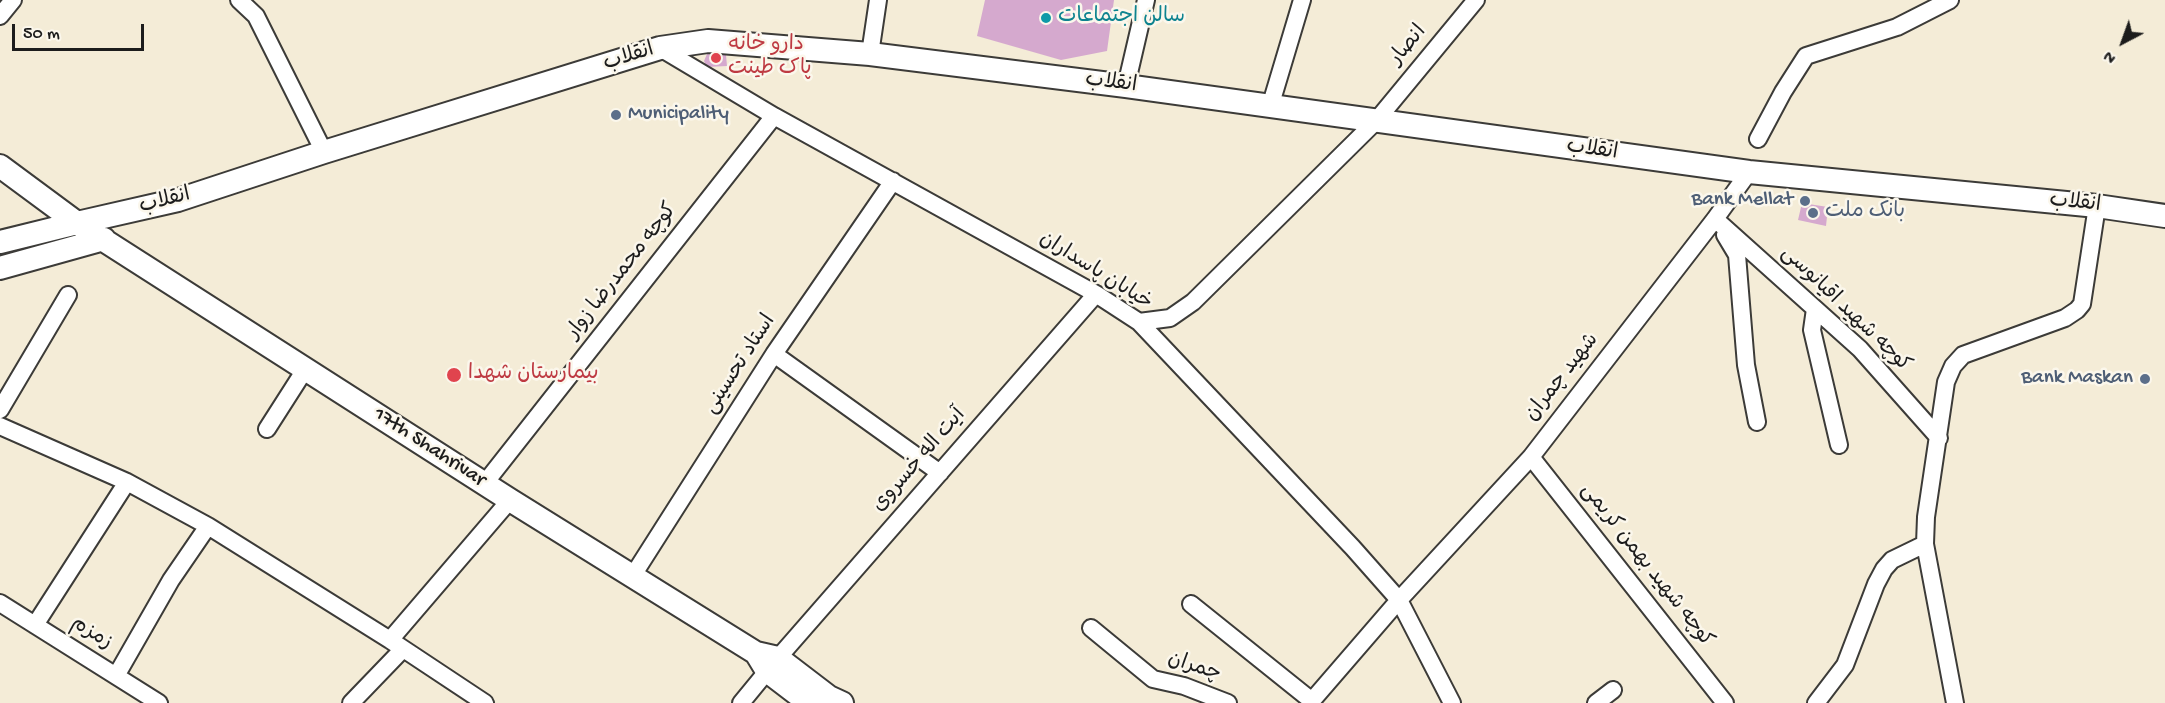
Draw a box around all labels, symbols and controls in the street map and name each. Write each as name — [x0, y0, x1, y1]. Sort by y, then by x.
place label: سالن اجتماعات — [1058, 5, 1185, 31]
marker: سالن اجتماعات — [1039, 11, 1053, 25]
scale bar — [15, 12, 147, 50]
north arrow — [2093, 12, 2153, 72]
street label: انصار — [1385, 21, 1433, 71]
text: 50 m — [23, 24, 60, 45]
place label: دارو خانه پاک طینت — [728, 33, 812, 83]
street label: انقلاب — [601, 38, 657, 78]
text: N — [2101, 45, 2121, 67]
marker: دارو خانه پاک طینت — [709, 51, 723, 65]
street label: انقلاب — [1084, 68, 1138, 100]
place label: Municipality — [628, 102, 729, 128]
marker: Municipality — [609, 108, 623, 122]
street label: انقلاب — [1565, 135, 1619, 167]
street label: انقلاب — [137, 184, 193, 220]
place label: Bank Mellat — [1691, 188, 1793, 214]
street label: انقلاب — [2048, 189, 2102, 219]
marker: Bank Mellat — [1798, 194, 1812, 208]
street label: کوچه محمدرضا زوار — [562, 199, 684, 345]
place label: بانک ملت — [1825, 200, 1905, 226]
marker: بانک ملت — [1806, 206, 1820, 220]
street label: خیابان پاسداران — [1034, 227, 1156, 317]
street label: کوچه شهید اقیانوسی — [1775, 242, 1915, 378]
street label: استاد تحسینی — [700, 311, 782, 419]
street label: شهید چمران — [1521, 329, 1605, 427]
place label: بیمارستان شهدا — [468, 362, 599, 388]
marker: بیمارستان شهدا — [445, 366, 463, 384]
place label: Bank Maskan — [2021, 366, 2133, 392]
marker: Bank Maskan — [2138, 372, 2152, 386]
street label: 17th Shahrivar — [368, 402, 490, 494]
street label: آیت اله خسروی — [868, 404, 972, 518]
street label: کوچه شهید بهمن کریمی — [1574, 479, 1718, 653]
street label: زمزم — [66, 612, 116, 656]
street label: چمران — [1164, 648, 1224, 688]

